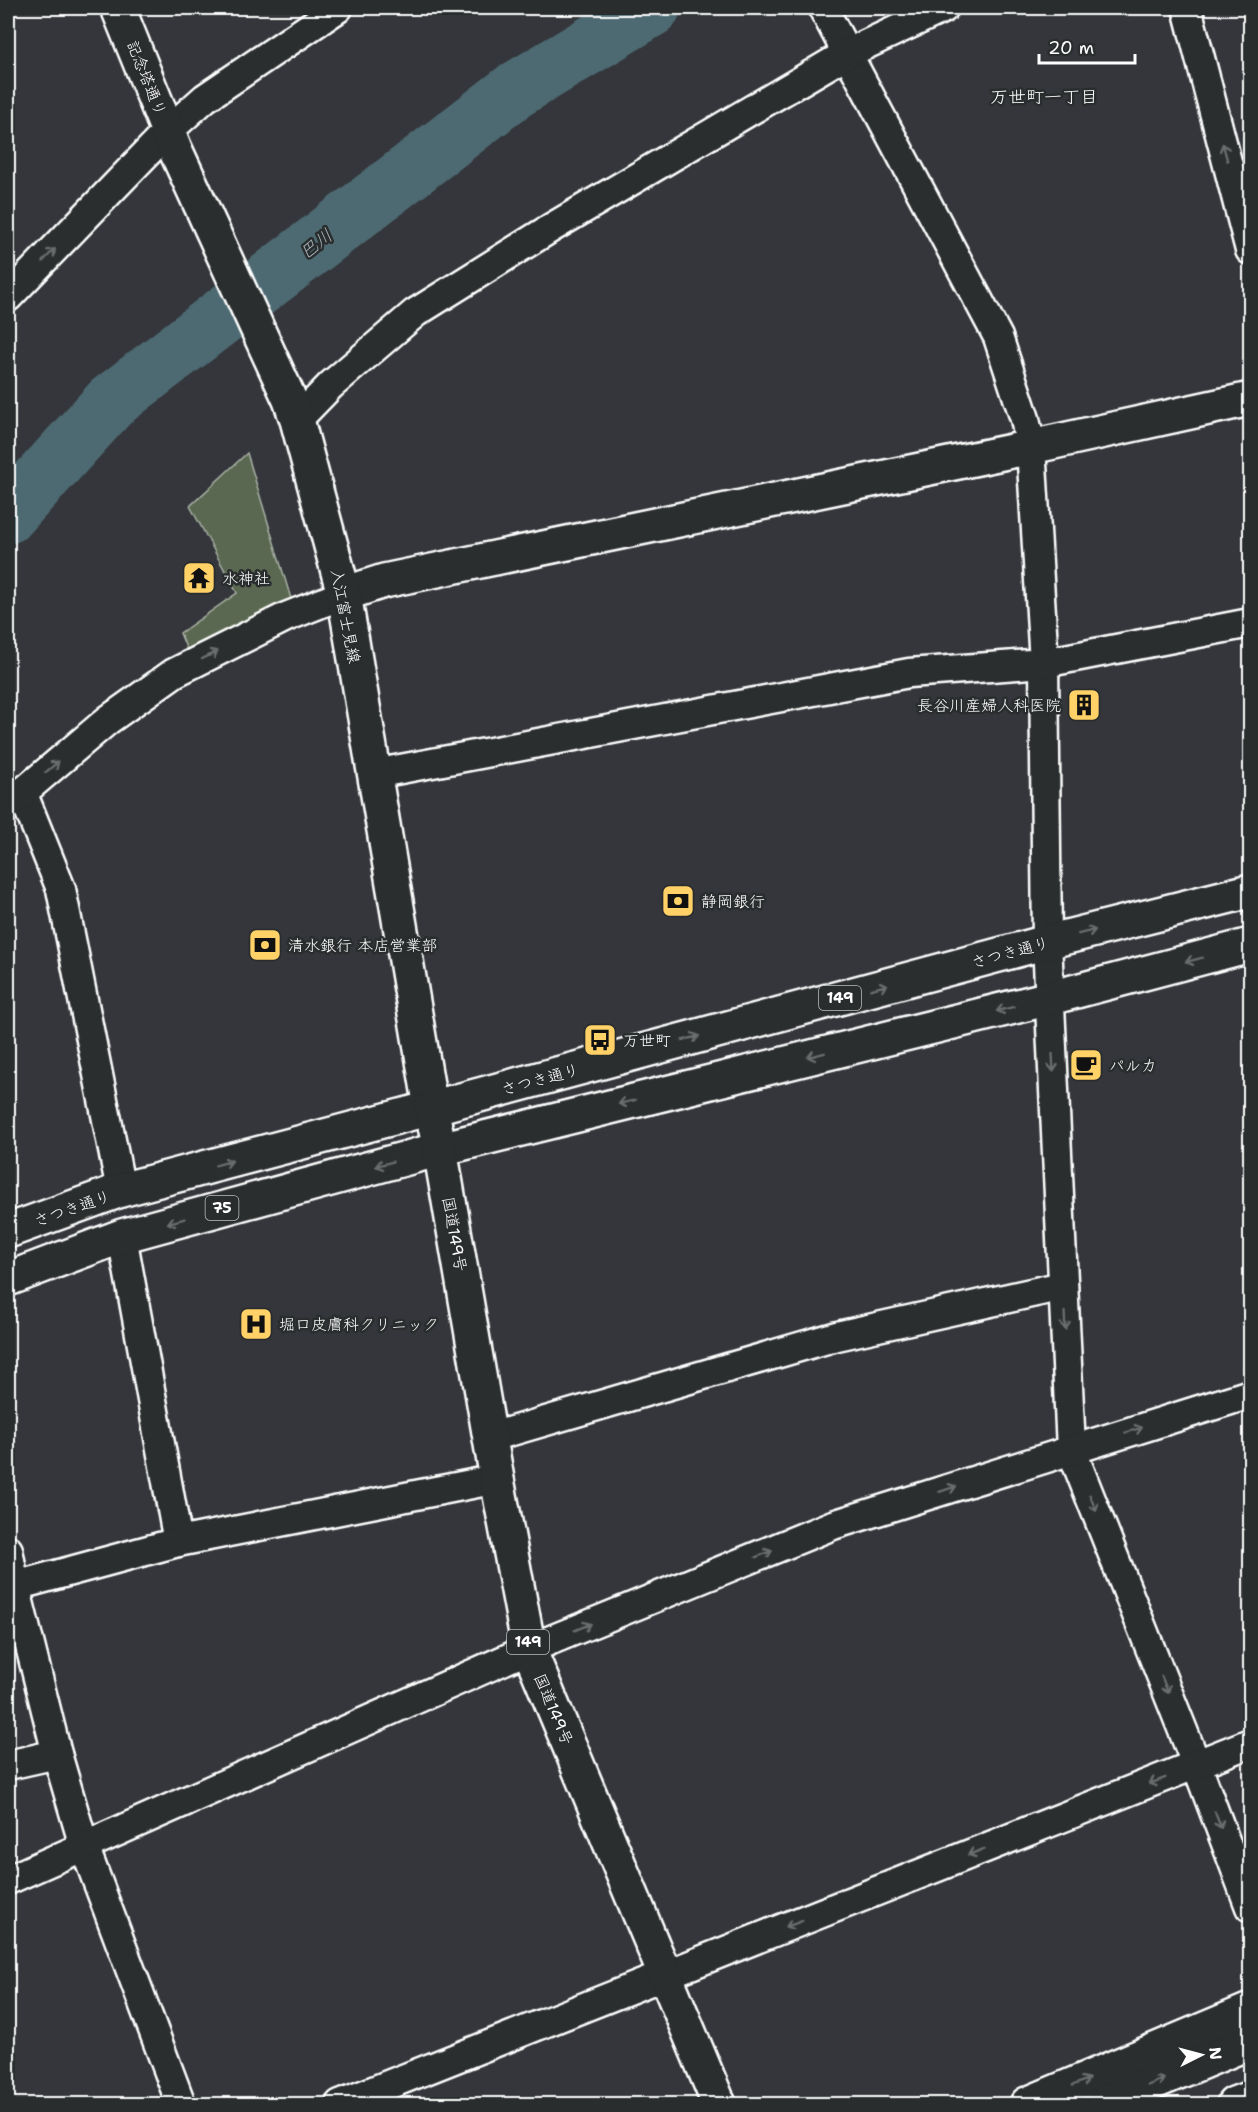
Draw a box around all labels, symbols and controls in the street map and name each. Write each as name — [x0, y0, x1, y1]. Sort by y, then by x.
scale bar — [1039, 27, 1135, 65]
text: 20 m — [1048, 36, 1094, 60]
street label: 記念塔通り — [122, 37, 171, 119]
district label: 万世町一丁目 — [990, 85, 1098, 109]
one-way arrow — [1219, 143, 1230, 162]
water label: 巴川 — [294, 223, 338, 265]
one-way arrow — [42, 248, 56, 263]
temple icon: 水神社 — [181, 560, 217, 596]
street label: 入江富士見線 — [326, 567, 365, 665]
place label: 水神社 — [222, 568, 270, 589]
one-way arrow — [201, 649, 219, 660]
building icon: 長谷川産婦人科医院 — [1066, 687, 1102, 723]
place label: 長谷川産婦人科医院 — [917, 695, 1061, 716]
one-way arrow — [44, 761, 60, 774]
bank icon: 静岡銀行 — [660, 883, 696, 919]
place label: 静岡銀行 — [701, 891, 765, 912]
one-way arrow — [1078, 925, 1097, 937]
bank icon: 清水銀行 本店営業部 — [247, 927, 283, 963]
street label: さつき通り — [969, 932, 1051, 973]
place label: 清水銀行 本店営業部 — [288, 935, 437, 956]
one-way arrow — [1185, 954, 1204, 966]
one-way arrow — [869, 981, 888, 992]
road number: 149 — [819, 986, 861, 1010]
one-way arrow — [996, 1003, 1015, 1015]
bus stop icon: 万世町 — [582, 1022, 618, 1058]
place label: 万世町 — [623, 1030, 671, 1051]
one-way arrow — [681, 1032, 700, 1043]
cafe icon: パルカ — [1068, 1047, 1104, 1083]
one-way arrow — [807, 1050, 826, 1062]
one-way arrow — [1047, 1052, 1058, 1072]
place label: パルカ — [1109, 1055, 1157, 1076]
street label: さつき通り — [499, 1059, 581, 1100]
one-way arrow — [617, 1097, 636, 1109]
one-way arrow — [214, 1157, 233, 1169]
one-way arrow — [375, 1159, 394, 1170]
street label: さつき通り — [31, 1186, 113, 1231]
street label: 国道149号 — [438, 1195, 471, 1273]
road number: 75 — [206, 1196, 238, 1220]
one-way arrow — [166, 1216, 185, 1227]
hospital icon: 堀口皮膚科クリニック — [238, 1306, 274, 1342]
one-way arrow — [1059, 1310, 1070, 1330]
place label: 堀口皮膚科クリニック — [279, 1314, 439, 1335]
one-way arrow — [1124, 1424, 1143, 1435]
one-way arrow — [938, 1482, 957, 1493]
one-way arrow — [1088, 1494, 1099, 1512]
one-way arrow — [754, 1548, 773, 1559]
one-way arrow — [574, 1621, 592, 1632]
road number: 149 — [507, 1630, 549, 1654]
street label: 国道149号 — [529, 1670, 578, 1748]
one-way arrow — [1160, 1675, 1171, 1693]
one-way arrow — [1149, 1776, 1167, 1787]
one-way arrow — [1213, 1810, 1224, 1829]
one-way arrow — [967, 1848, 986, 1859]
one-way arrow — [786, 1919, 804, 1930]
north arrow — [1171, 2025, 1231, 2085]
text: N — [1204, 2046, 1227, 2061]
one-way arrow — [1147, 2075, 1165, 2087]
one-way arrow — [1071, 2076, 1089, 2087]

